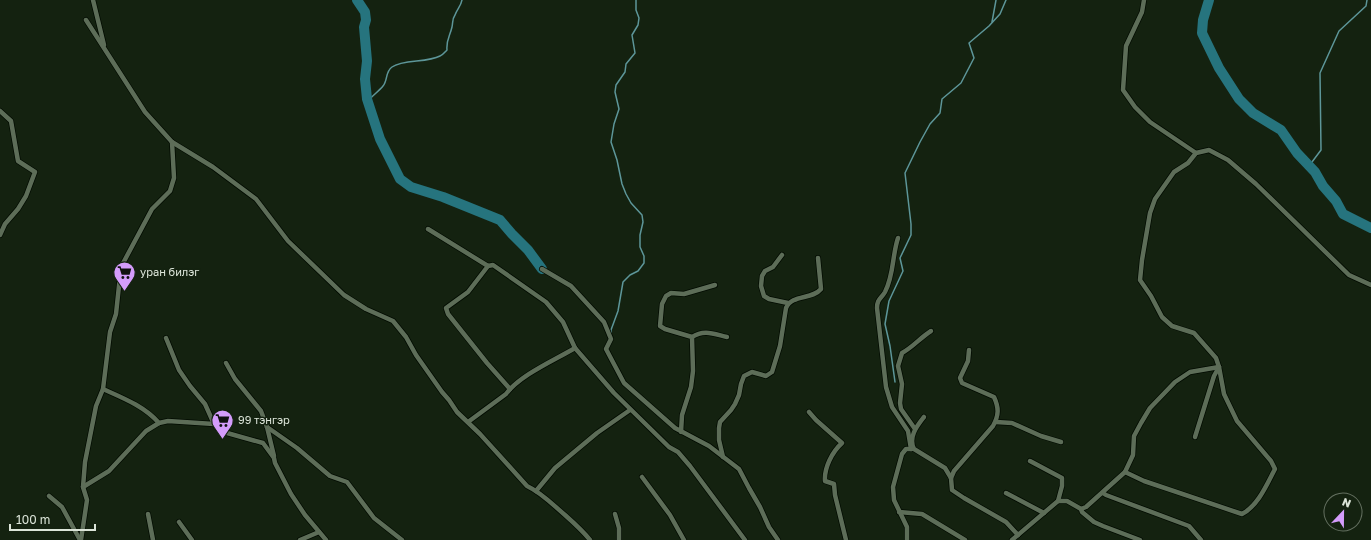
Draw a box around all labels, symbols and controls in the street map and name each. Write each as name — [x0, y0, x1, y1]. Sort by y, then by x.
supermarket icon: уран билэг — [112, 259, 138, 292]
place label: уран билэг — [140, 265, 199, 278]
supermarket icon: 99 тэнгэр — [210, 407, 236, 440]
place label: 99 тэнгэр — [238, 413, 290, 426]
north arrow — [1323, 492, 1363, 532]
text: N — [1341, 495, 1353, 510]
scale bar — [10, 506, 95, 532]
text: 100 m — [16, 512, 50, 527]

